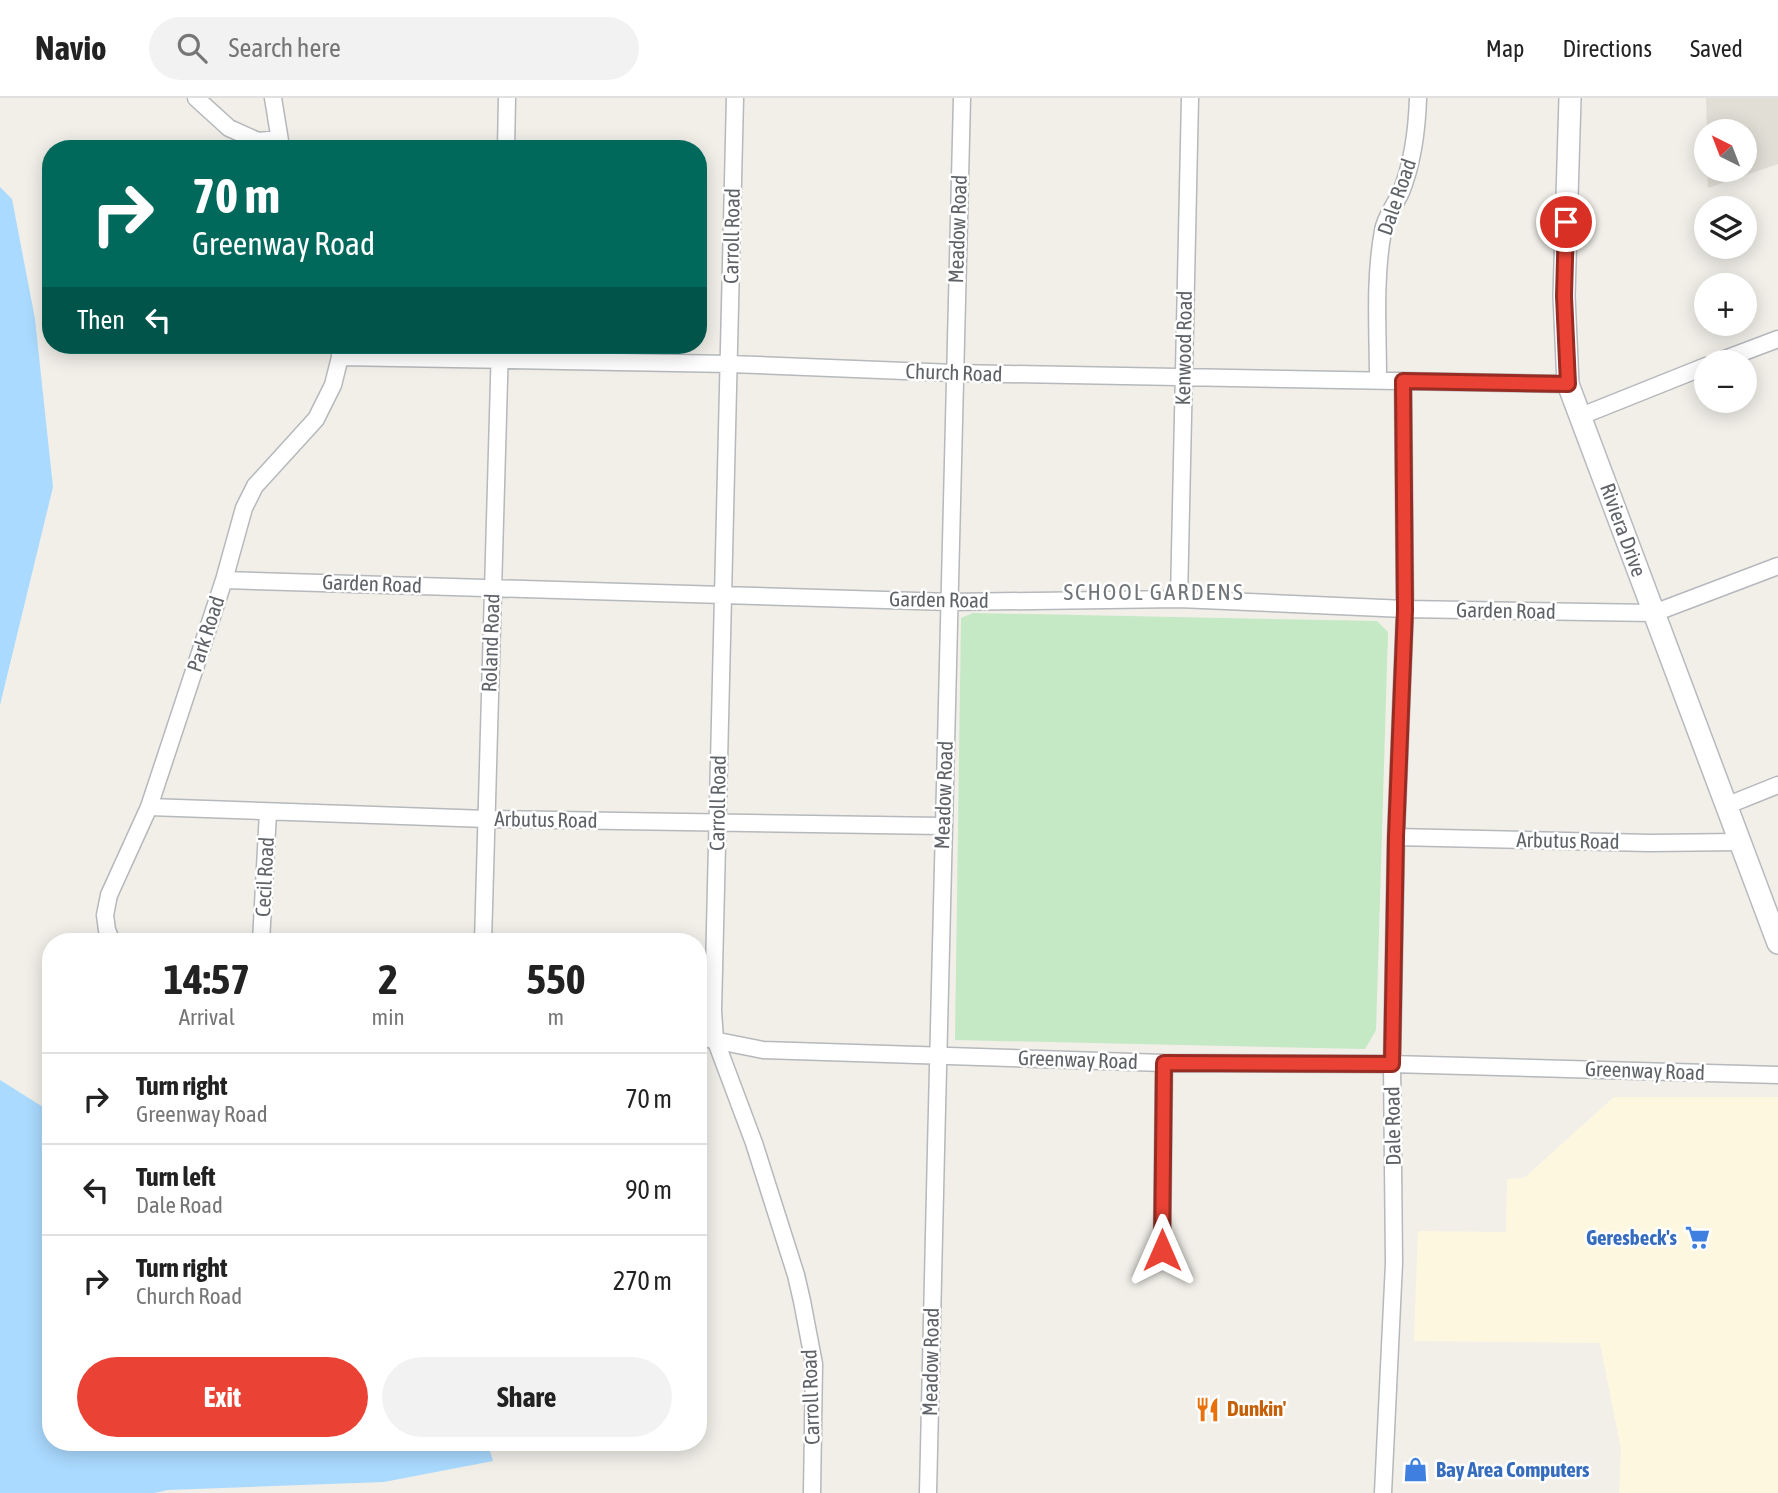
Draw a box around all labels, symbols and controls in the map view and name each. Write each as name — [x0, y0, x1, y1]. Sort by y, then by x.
search box — [149, 17, 639, 80]
text: Navio — [35, 29, 107, 67]
icon: search — [173, 29, 211, 67]
text: Search here — [229, 33, 341, 63]
text: Map — [1486, 35, 1524, 62]
text: Directions — [1562, 35, 1652, 62]
text: Saved — [1690, 35, 1743, 62]
north arrow — [1694, 119, 1757, 182]
map controls — [1694, 119, 1757, 413]
street label: Dale Road — [1372, 155, 1420, 238]
text: 70 m — [192, 167, 280, 223]
icon: right — [77, 168, 168, 259]
street label: Meadow Road — [943, 174, 971, 284]
street label: Carroll Road — [718, 188, 744, 284]
pin — [1536, 192, 1596, 252]
button: layers — [1694, 196, 1757, 259]
icon: arrive — [1547, 203, 1585, 241]
text: Greenway Road — [192, 225, 375, 262]
button: + — [1694, 273, 1757, 336]
street label: Kenwood Road — [1170, 290, 1196, 405]
icon: left — [139, 301, 177, 339]
text: Then — [77, 305, 125, 335]
button: − — [1694, 350, 1757, 413]
street label: Church Road — [905, 358, 1003, 386]
street label: Riviera Drive — [1596, 480, 1652, 580]
street label: Garden Road — [322, 569, 422, 597]
district label: SCHOOL GARDENS — [1063, 579, 1245, 605]
street label: Garden Road — [889, 586, 989, 612]
street label: Park Road — [182, 593, 229, 675]
street label: Roland Road — [476, 593, 504, 693]
street label: Garden Road — [1456, 597, 1556, 623]
street label: Meadow Road — [929, 740, 957, 850]
street label: Carroll Road — [704, 755, 730, 851]
street label: Arbutus Road — [494, 806, 598, 832]
street label: Arbutus Road — [1516, 827, 1620, 853]
street label: Cecil Road — [250, 836, 278, 918]
text: 14:57 — [164, 955, 250, 1003]
text: 2 — [378, 955, 398, 1003]
text: 550 — [526, 955, 585, 1003]
text: Arrival — [179, 1004, 235, 1030]
text: min — [372, 1004, 405, 1030]
text: m — [548, 1004, 564, 1030]
street label: Greenway Road — [1018, 1045, 1139, 1073]
street label: Greenway Road — [1585, 1056, 1706, 1084]
text: Turn right — [136, 1071, 227, 1101]
icon: right — [77, 1080, 115, 1118]
text: 70 m — [625, 1084, 672, 1114]
street label: Dale Road — [1379, 1086, 1405, 1166]
text: Greenway Road — [136, 1101, 268, 1127]
text: Turn left — [136, 1162, 216, 1192]
icon: left — [77, 1171, 115, 1209]
text: 90 m — [625, 1175, 672, 1205]
text: Dale Road — [136, 1192, 223, 1218]
position arrow — [1125, 1213, 1199, 1287]
supermarket icon: Geresbeck's — [1683, 1224, 1711, 1252]
place label: Geresbeck's — [1586, 1225, 1678, 1249]
text: Turn right — [136, 1253, 227, 1283]
icon: right — [77, 1262, 115, 1300]
text: 270 m — [613, 1266, 672, 1296]
text: Church Road — [136, 1283, 242, 1309]
street label: Meadow Road — [917, 1308, 943, 1416]
street label: Carroll Road — [796, 1349, 824, 1445]
button: Exit — [77, 1357, 368, 1437]
button: Share — [382, 1357, 672, 1437]
restaurant icon: Dunkin' — [1193, 1395, 1221, 1423]
place label: Dunkin' — [1227, 1396, 1287, 1420]
shop icon: Bay Area Computers — [1402, 1456, 1430, 1484]
place label: Bay Area Computers — [1436, 1457, 1590, 1481]

